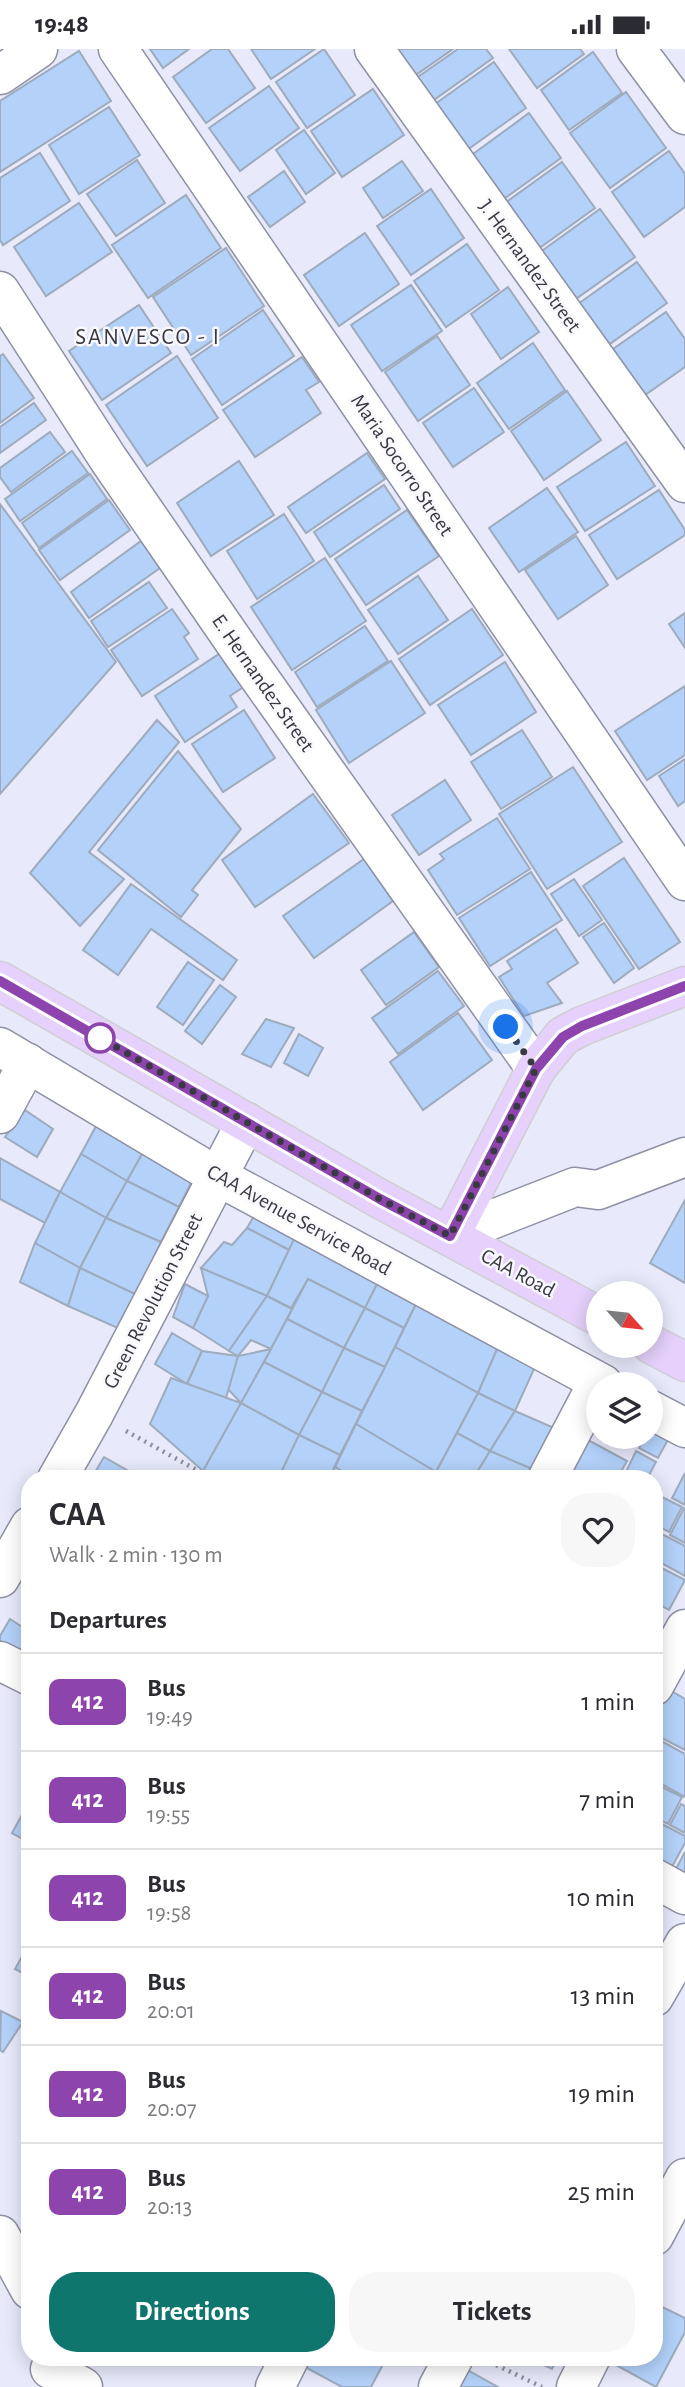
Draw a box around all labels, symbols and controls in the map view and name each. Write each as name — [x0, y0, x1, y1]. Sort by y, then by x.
text: 19:48 — [35, 11, 89, 37]
street label: J. Hernandez Street — [475, 196, 585, 336]
district label: SANVESCO - I — [75, 326, 221, 349]
street label: Maria Socorro Street — [347, 390, 457, 540]
street label: E. Hernandez Street — [208, 611, 318, 756]
your location — [488, 1009, 523, 1044]
unlabelled marker — [85, 1023, 115, 1053]
street label: CAA Avenue Service Road — [204, 1161, 395, 1279]
street label: Green Revolution Street — [100, 1210, 206, 1392]
street label: CAA Road — [478, 1245, 559, 1301]
north arrow — [586, 1281, 663, 1358]
map controls — [586, 1281, 663, 1449]
button: layers — [586, 1372, 663, 1449]
button: heart — [561, 1493, 635, 1567]
text: CAA — [49, 1499, 106, 1532]
text: Walk · 2 min · 130 m — [49, 1544, 223, 1567]
text: Departures — [49, 1607, 167, 1633]
text: Bus — [147, 1675, 186, 1701]
text: 1 min — [581, 1689, 635, 1715]
text: 412 — [71, 1690, 104, 1714]
text: 19:49 — [147, 1706, 193, 1729]
text: Bus — [147, 1773, 186, 1799]
text: 7 min — [579, 1787, 635, 1813]
text: 412 — [71, 1788, 104, 1812]
text: 19:55 — [147, 1804, 190, 1827]
text: Bus — [147, 1871, 186, 1897]
text: 10 min — [568, 1885, 635, 1911]
text: 412 — [71, 1886, 104, 1910]
text: 19:58 — [147, 1902, 192, 1925]
text: Bus — [147, 1969, 186, 1995]
text: 13 min — [571, 1983, 635, 2009]
text: 412 — [71, 1984, 104, 2008]
text: 20:01 — [147, 2000, 195, 2023]
text: Bus — [147, 2067, 186, 2093]
text: 19 min — [569, 2081, 635, 2107]
text: 412 — [71, 2082, 104, 2106]
text: 20:07 — [147, 2098, 197, 2121]
text: Bus — [147, 2165, 186, 2191]
text: 25 min — [568, 2179, 635, 2205]
text: 412 — [71, 2180, 104, 2204]
text: 20:13 — [147, 2196, 192, 2219]
button: Directions — [49, 2272, 335, 2352]
button: Tickets — [349, 2272, 635, 2352]

